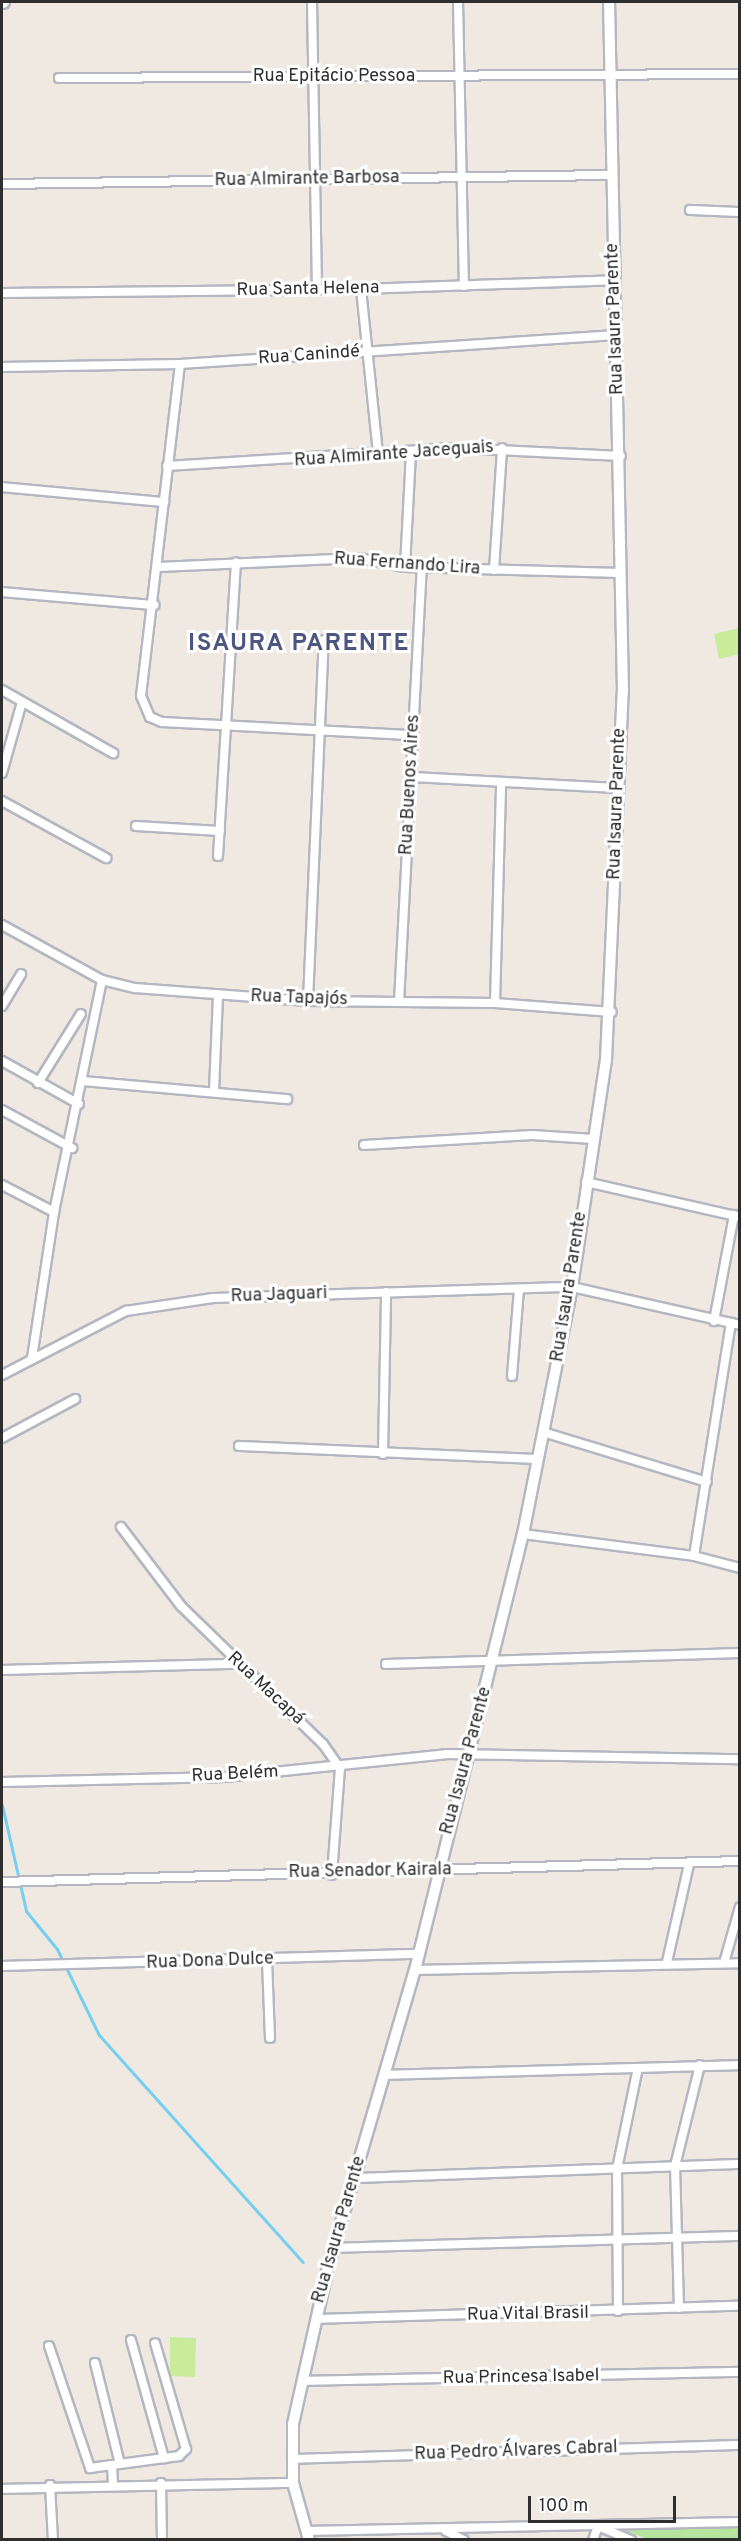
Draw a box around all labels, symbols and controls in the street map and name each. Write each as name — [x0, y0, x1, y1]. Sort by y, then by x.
street label: Rua Epitácio Pessoa — [253, 66, 415, 88]
street label: Rua Almirante Barbosa — [214, 168, 400, 192]
street label: Rua Isaura Parente — [603, 243, 629, 395]
street label: Rua Santa Helena — [236, 278, 380, 302]
street label: Rua Canindé — [257, 342, 361, 370]
street label: Rua Almirante Jaceguais — [293, 437, 495, 473]
street label: Rua Fernando Lira — [333, 549, 481, 581]
district label: ISAURA PARENTE — [188, 631, 410, 659]
street label: Rua Buenos Aires — [397, 714, 425, 856]
street label: Rua Isaura Parente — [605, 728, 631, 880]
street label: Rua Tapajós — [250, 986, 348, 1012]
street label: Rua Isaura Parente — [547, 1210, 593, 1364]
street label: Rua Jaguari — [230, 1284, 328, 1308]
street label: Rua Macapá — [222, 1648, 308, 1730]
street label: Rua Isaura Parente — [437, 1685, 497, 1837]
street label: Rua Belém — [191, 1762, 279, 1788]
street label: Rua Senador Kairala — [288, 1860, 452, 1884]
street label: Rua Dona Dulce — [146, 1949, 274, 1975]
street label: Rua Isaura Parente — [309, 2154, 371, 2306]
street label: Rua Vital Brasil — [466, 2303, 590, 2327]
street label: Rua Princesa Isabel — [442, 2366, 600, 2390]
street label: Rua Pedro Álvares Cabral — [414, 2438, 618, 2466]
scale bar — [531, 2484, 680, 2522]
text: 100 m — [539, 2495, 588, 2518]

